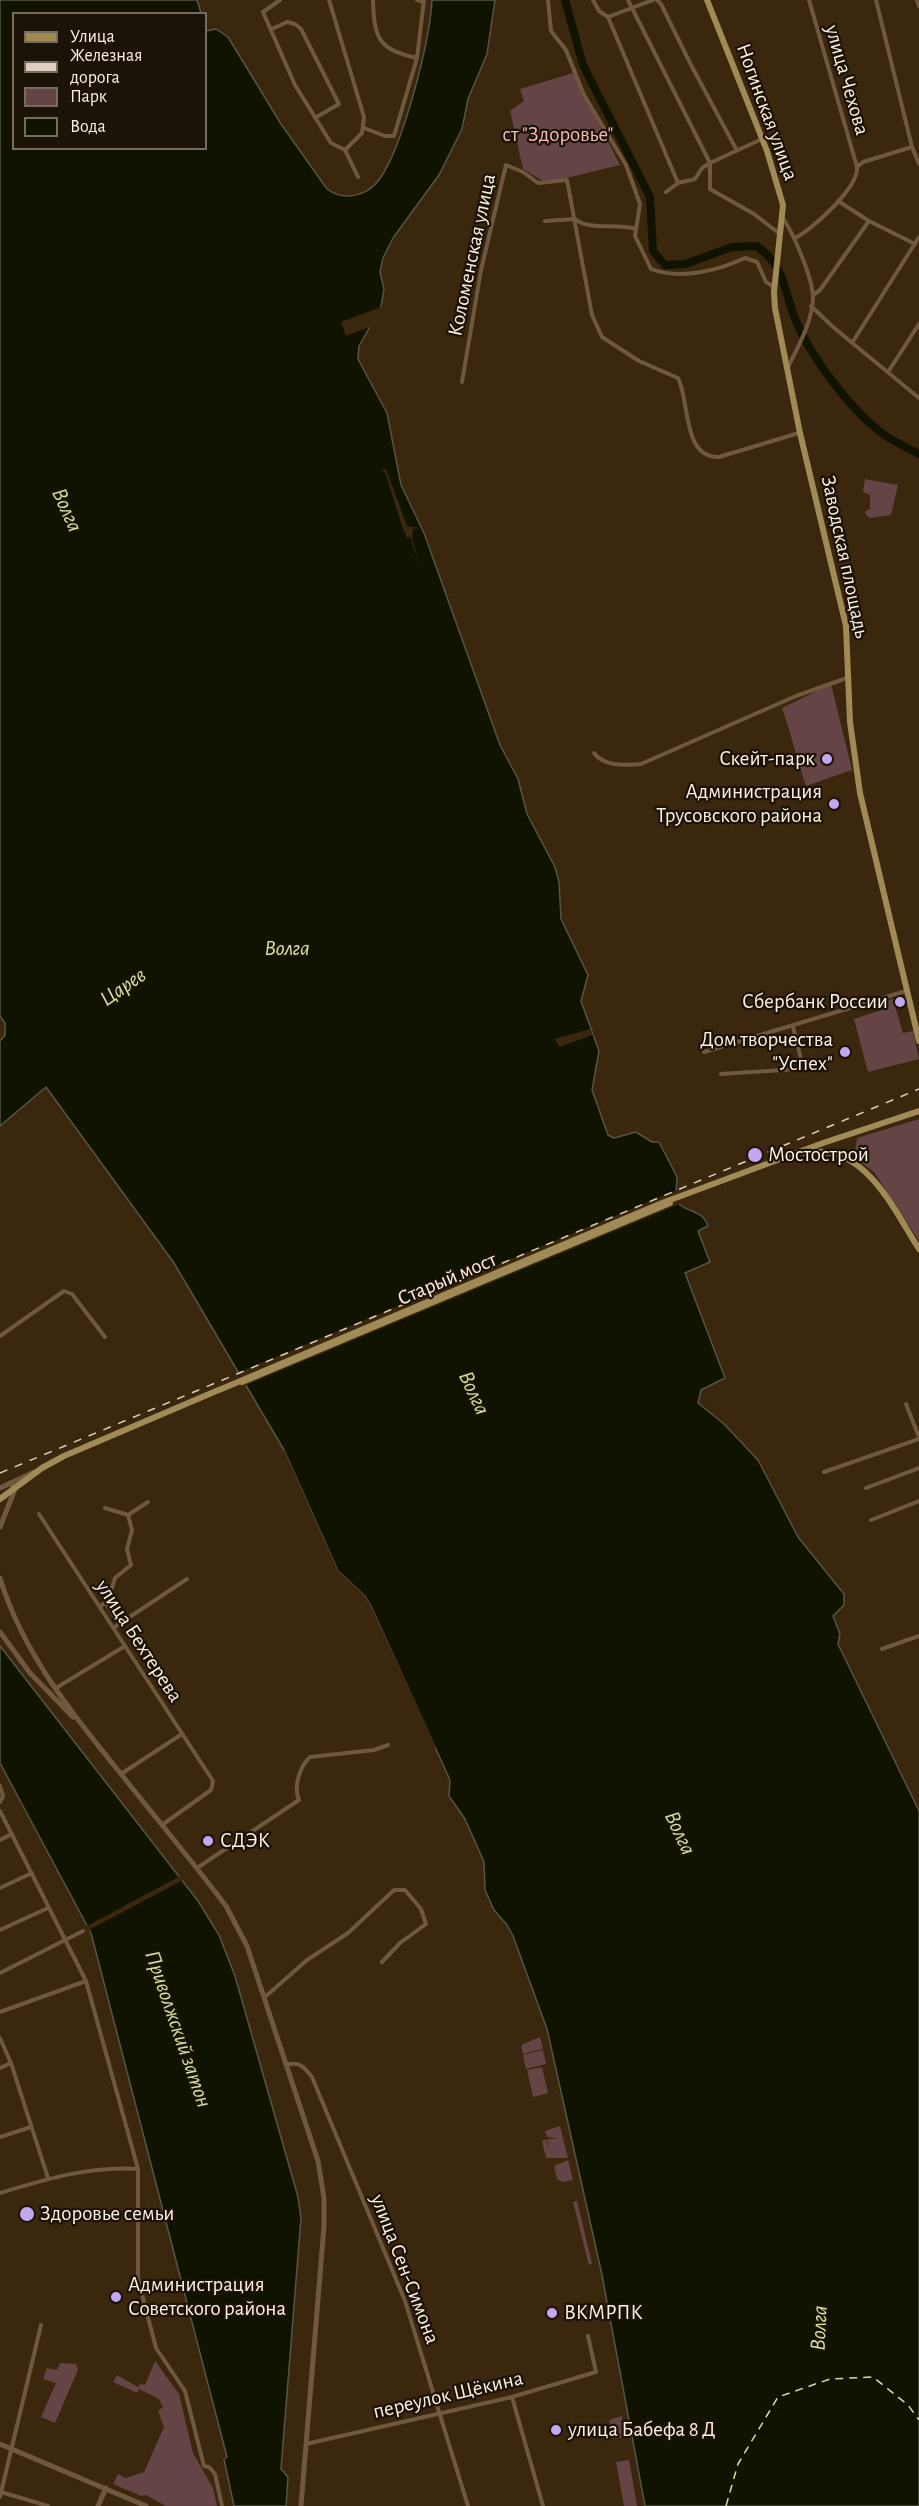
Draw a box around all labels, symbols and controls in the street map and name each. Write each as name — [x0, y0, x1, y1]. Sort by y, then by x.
legend — [12, 12, 207, 150]
street label: улица Чехова — [819, 22, 875, 138]
text: Улица — [70, 28, 115, 46]
street label: Ногинская улица — [731, 40, 803, 184]
text: Железная дорога — [70, 47, 142, 87]
text: Парк — [70, 88, 107, 106]
text: Вода — [70, 118, 106, 136]
park label: ст "Здоровье" — [503, 122, 613, 148]
street label: Коломенская улица — [442, 171, 502, 339]
street label: Заводская площадь — [815, 473, 875, 641]
water label: Волга — [46, 484, 88, 536]
place label: Скейт-парк — [719, 746, 815, 772]
marker: Скейт-парк — [820, 752, 834, 766]
place label: Администрация Трусовского района — [656, 779, 822, 829]
marker: Администрация Трусовского района — [827, 797, 841, 811]
water label: Волга — [264, 935, 310, 961]
water label: Царев — [95, 962, 151, 1012]
place label: Сбербанк России — [742, 989, 888, 1015]
marker: Сбербанк России — [893, 995, 907, 1009]
place label: Дом творчества "Успех" — [700, 1027, 833, 1077]
marker: Дом творчества "Успех" — [838, 1045, 852, 1059]
place label: Мостострой — [768, 1142, 869, 1168]
marker: Мостострой — [746, 1146, 764, 1164]
street label: Старый мост — [394, 1247, 500, 1311]
water label: Волга — [452, 1367, 496, 1419]
street label: улица Бехтерева — [90, 1575, 188, 1707]
water label: Волга — [658, 1807, 702, 1859]
place label: СДЭК — [220, 1828, 270, 1854]
marker: СДЭК — [201, 1834, 215, 1848]
water label: Приволжский затон — [139, 1947, 217, 2111]
street label: улица Сен-Симона — [365, 2191, 445, 2347]
place label: Здоровье семьи — [40, 2201, 174, 2227]
marker: Здоровье семьи — [18, 2205, 36, 2223]
place label: Администрация Советского района — [128, 2272, 286, 2322]
marker: Администрация Советского района — [109, 2290, 123, 2304]
place label: ВКМРПК — [564, 2300, 643, 2326]
water label: Волга — [805, 2305, 833, 2351]
marker: ВКМРПК — [545, 2306, 559, 2320]
street label: переулок Щёкина — [371, 2366, 525, 2424]
place label: улица Бабефа 8 Д — [568, 2417, 716, 2443]
marker: улица Бабефа 8 Д — [549, 2423, 563, 2437]

